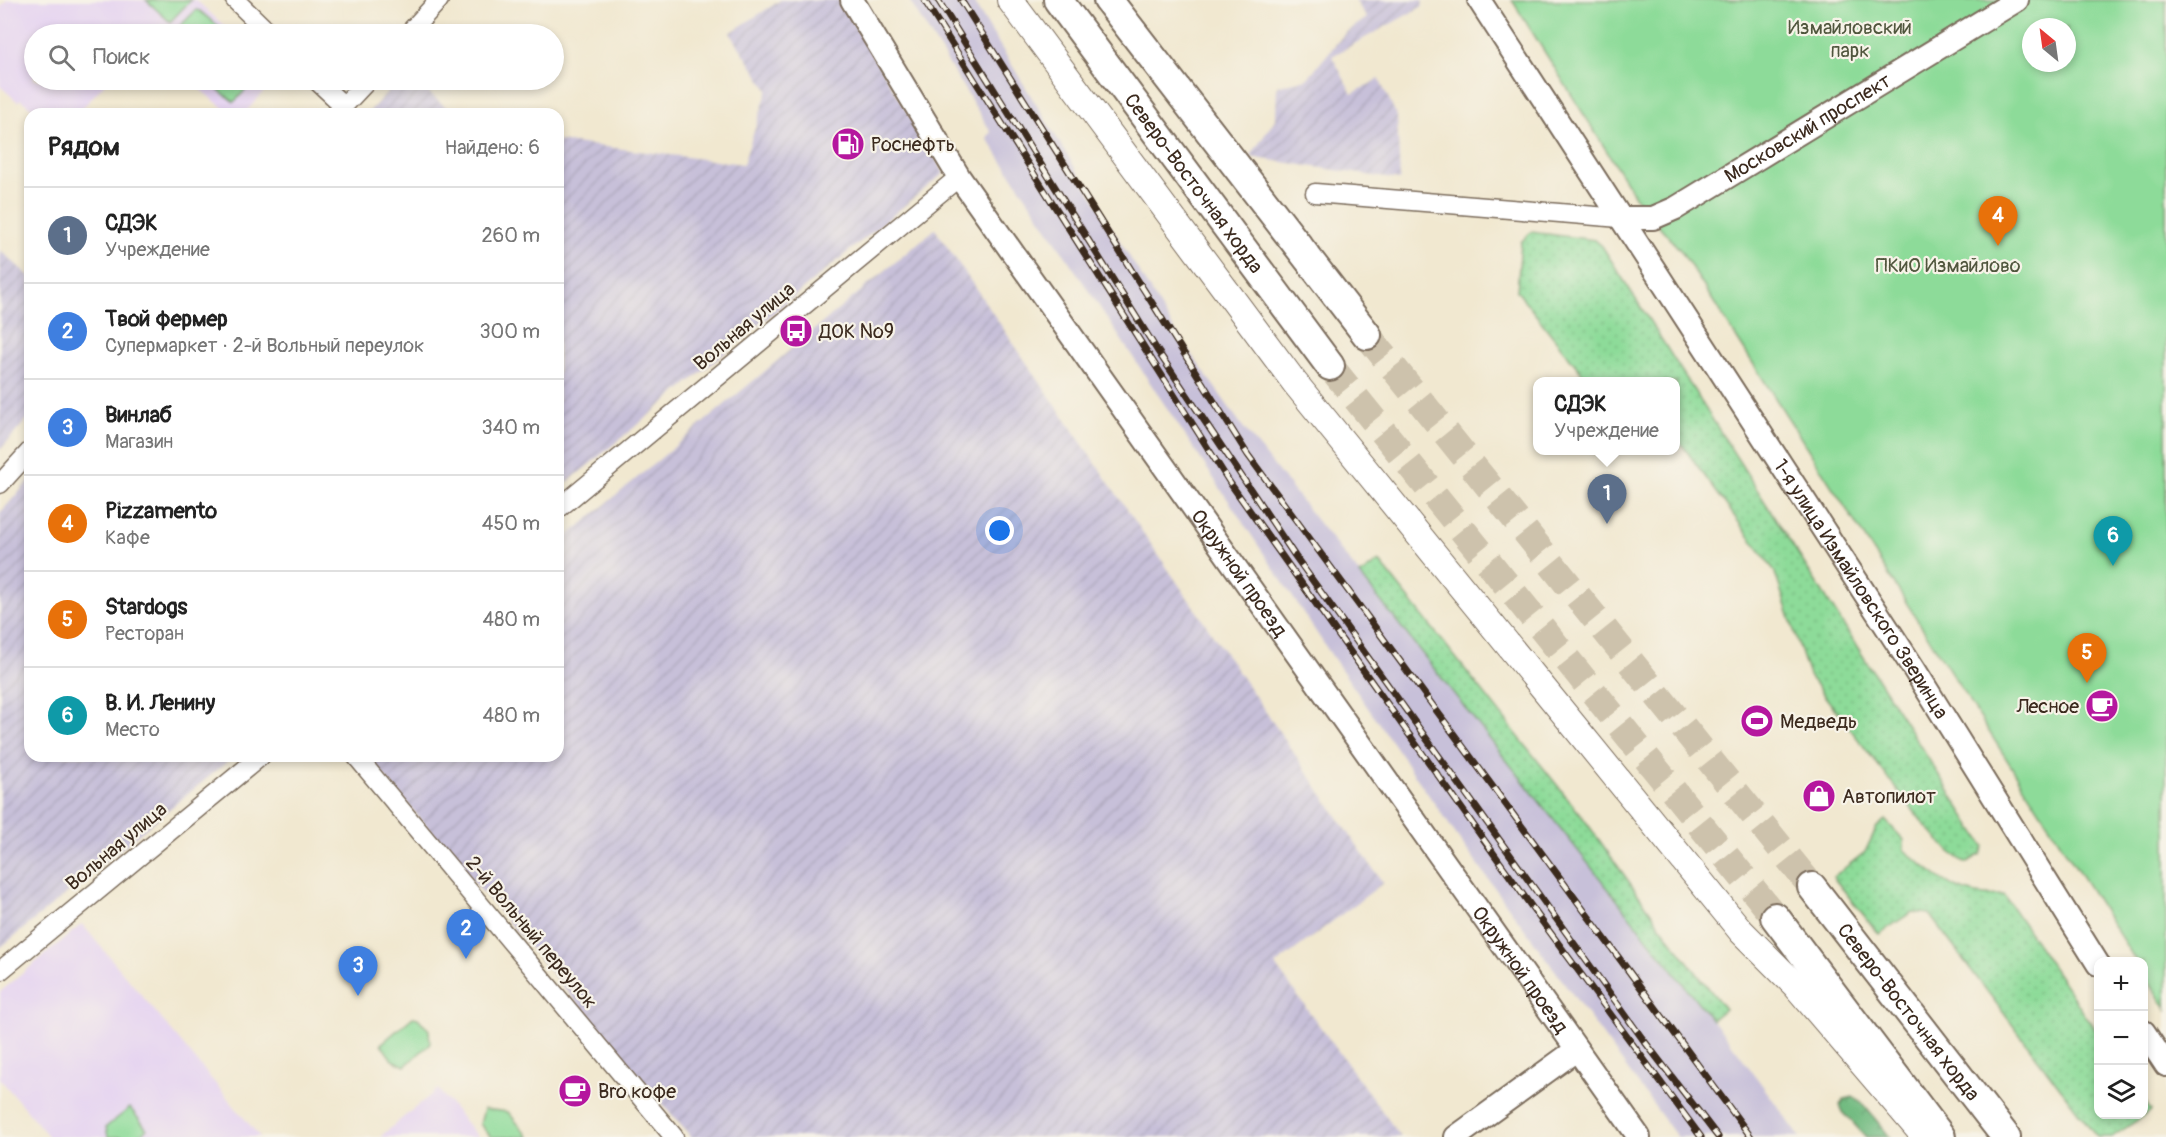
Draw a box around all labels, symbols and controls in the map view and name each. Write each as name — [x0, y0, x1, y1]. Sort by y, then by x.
park label: Измайловский парк — [1788, 15, 1912, 63]
north arrow — [2022, 18, 2076, 72]
search box — [24, 24, 564, 90]
icon: search — [45, 41, 78, 74]
text: Поиск — [93, 43, 150, 71]
street label: Московский проспект — [1720, 68, 1896, 189]
street label: Северо-Восточная хорда — [1119, 88, 1269, 278]
fuel station icon: Роснефть — [830, 126, 866, 162]
text: Рядом — [48, 131, 120, 163]
place label: Роснефть — [871, 132, 955, 157]
text: Найдено: 6 — [445, 135, 540, 160]
pin: 4 — [1978, 196, 2018, 246]
text: СДЭК — [105, 209, 158, 237]
text: 1 — [64, 223, 71, 248]
text: 260 m — [481, 223, 540, 248]
text: Учреждение — [105, 237, 210, 262]
park label: ПКиО Измайлово — [1876, 253, 2021, 278]
street label: Вольная улица — [689, 277, 800, 376]
text: Твой фермер — [105, 305, 228, 333]
bus stop icon: ДОК №9 — [778, 313, 814, 349]
text: 2 — [62, 319, 73, 344]
text: 300 m — [479, 319, 540, 344]
place label: ДОК №9 — [818, 319, 894, 344]
text: Супермаркет · 2-й Вольный переулок — [105, 333, 424, 358]
popup — [1533, 377, 1680, 455]
text: СДЭК — [1554, 390, 1607, 418]
text: Винлаб — [105, 401, 172, 429]
text: 3 — [62, 415, 73, 440]
text: 340 m — [481, 415, 540, 440]
text: Учреждение — [1554, 418, 1659, 443]
text: Магазин — [105, 429, 173, 454]
street label: 1-я улица Измайловского Зверинца — [1768, 454, 1954, 724]
pin: 1 — [1588, 474, 1626, 524]
text: Pizzamento — [105, 497, 217, 525]
street label: Окружной проезд — [1185, 505, 1293, 642]
text: 4 — [62, 511, 73, 536]
text: 450 m — [482, 511, 540, 536]
your location — [985, 516, 1014, 545]
pin: 6 — [2094, 516, 2132, 566]
text: Кафе — [105, 525, 150, 550]
text: Stardogs — [105, 593, 187, 621]
text: 5 — [62, 607, 73, 632]
text: 480 m — [483, 607, 540, 632]
text: Ресторан — [105, 621, 184, 646]
pin: 5 — [2068, 634, 2106, 683]
cafe icon: Лесное — [2084, 688, 2120, 724]
text: В. И. Ленину — [105, 689, 215, 717]
place label: Лесное — [2015, 694, 2079, 719]
text: 6 — [62, 703, 73, 728]
text: 480 m — [483, 703, 540, 728]
sports icon: Медведь — [1739, 703, 1775, 739]
place label: Медведь — [1780, 709, 1857, 734]
text: Место — [105, 717, 160, 742]
shop icon: Автопилот — [1801, 778, 1837, 814]
place label: Автопилот — [1842, 784, 1936, 809]
street label: Вольная улица — [61, 797, 172, 896]
street label: 2-й Вольный переулок — [461, 851, 603, 1013]
street label: Окружной проезд — [1466, 901, 1574, 1038]
pin: 2 — [446, 910, 486, 959]
street label: Северо-Восточная хорда — [1832, 918, 1985, 1106]
pin: 3 — [338, 946, 378, 996]
map controls — [2094, 957, 2148, 1119]
button: + — [2094, 957, 2148, 1011]
button: − — [2094, 1011, 2148, 1065]
button: layers — [2094, 1065, 2148, 1119]
cafe icon: Bro кофе — [557, 1073, 593, 1109]
place label: Bro кофе — [598, 1079, 676, 1104]

